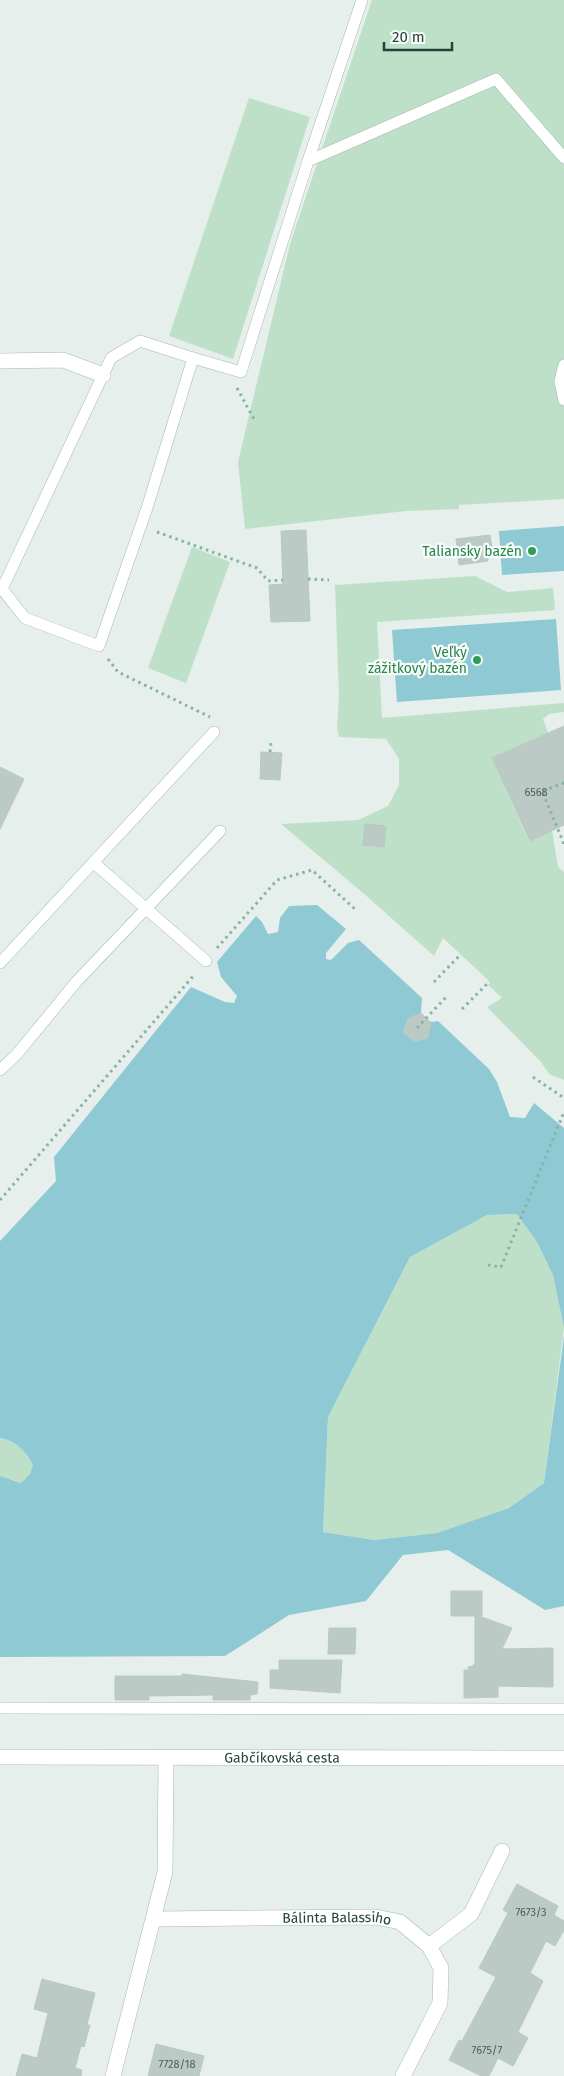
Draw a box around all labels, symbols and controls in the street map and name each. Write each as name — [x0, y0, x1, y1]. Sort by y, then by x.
scale bar — [384, 20, 452, 52]
text: 20 m — [392, 28, 425, 46]
place label: Taliansky bazén — [422, 543, 522, 560]
marker: Taliansky bazén — [526, 545, 538, 557]
place label: Veľký zážitkový bazén — [368, 644, 467, 677]
marker: Veľký zážitkový bazén — [471, 654, 483, 666]
house number: 6568 — [524, 786, 548, 799]
street label: Gabčíkovská cesta — [224, 1749, 340, 1766]
house number: 7673/3 — [515, 1906, 547, 1919]
street label: Bálinta Balassiho — [282, 1909, 393, 1929]
house number: 7675/7 — [472, 2044, 503, 2057]
house number: 7728/18 — [159, 2058, 196, 2071]

